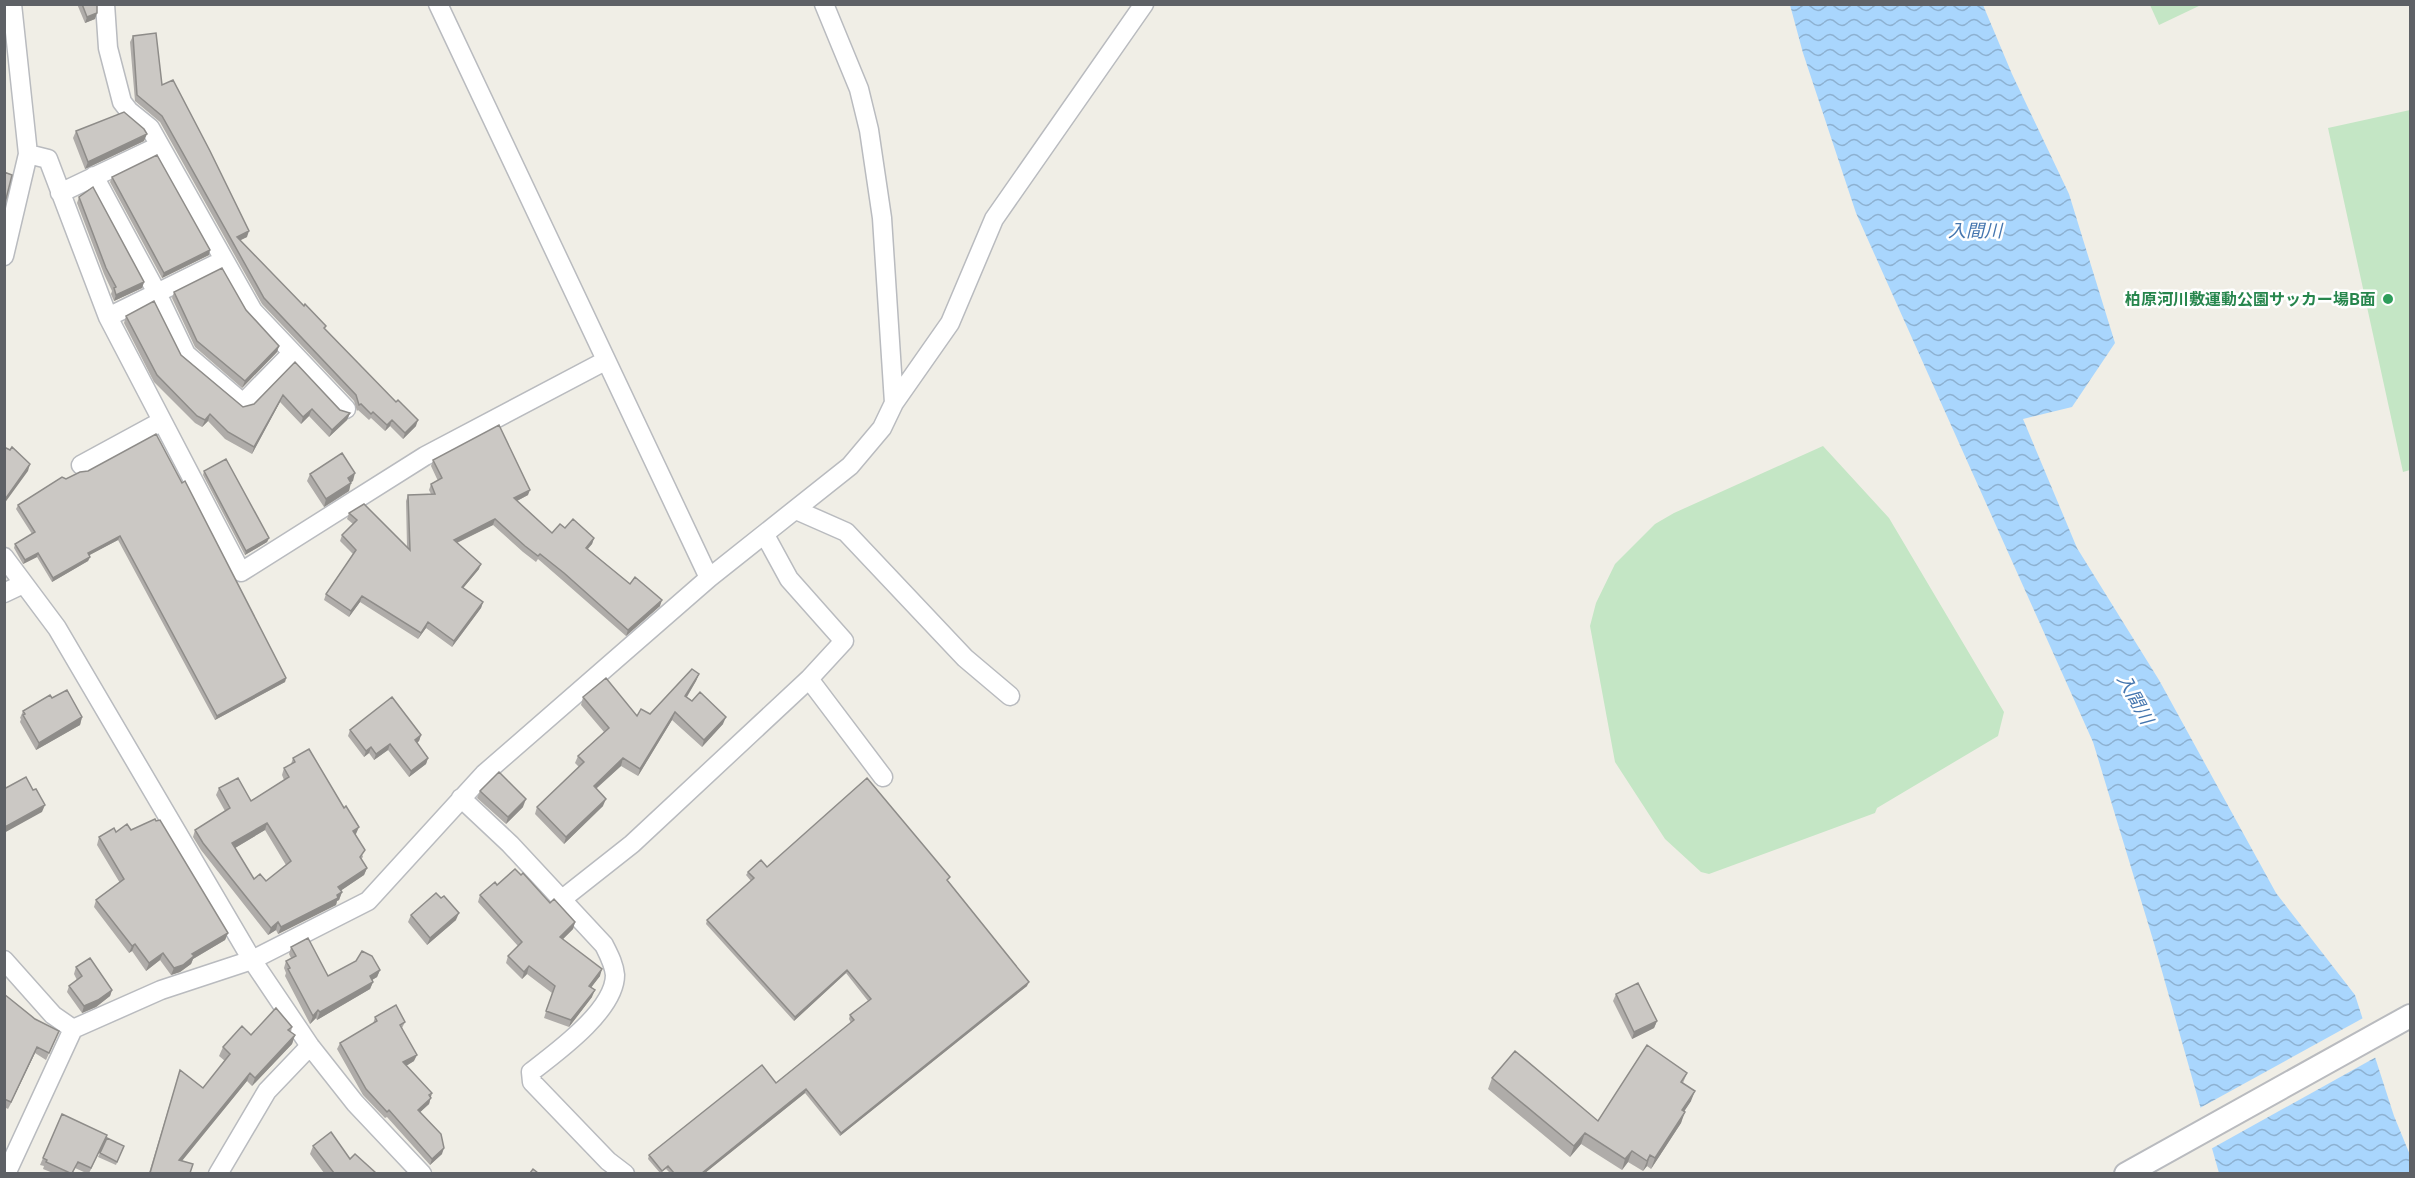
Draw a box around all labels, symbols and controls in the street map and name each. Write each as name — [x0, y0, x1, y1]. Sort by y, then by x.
water label: 入間川 — [1948, 220, 2004, 241]
place label: 柏原河川敷運動公園サッカー場B面 — [2125, 290, 2376, 309]
marker: 柏原河川敷運動公園サッカー場B面 — [2381, 292, 2395, 306]
water label: 入間川 — [2113, 670, 2159, 729]

